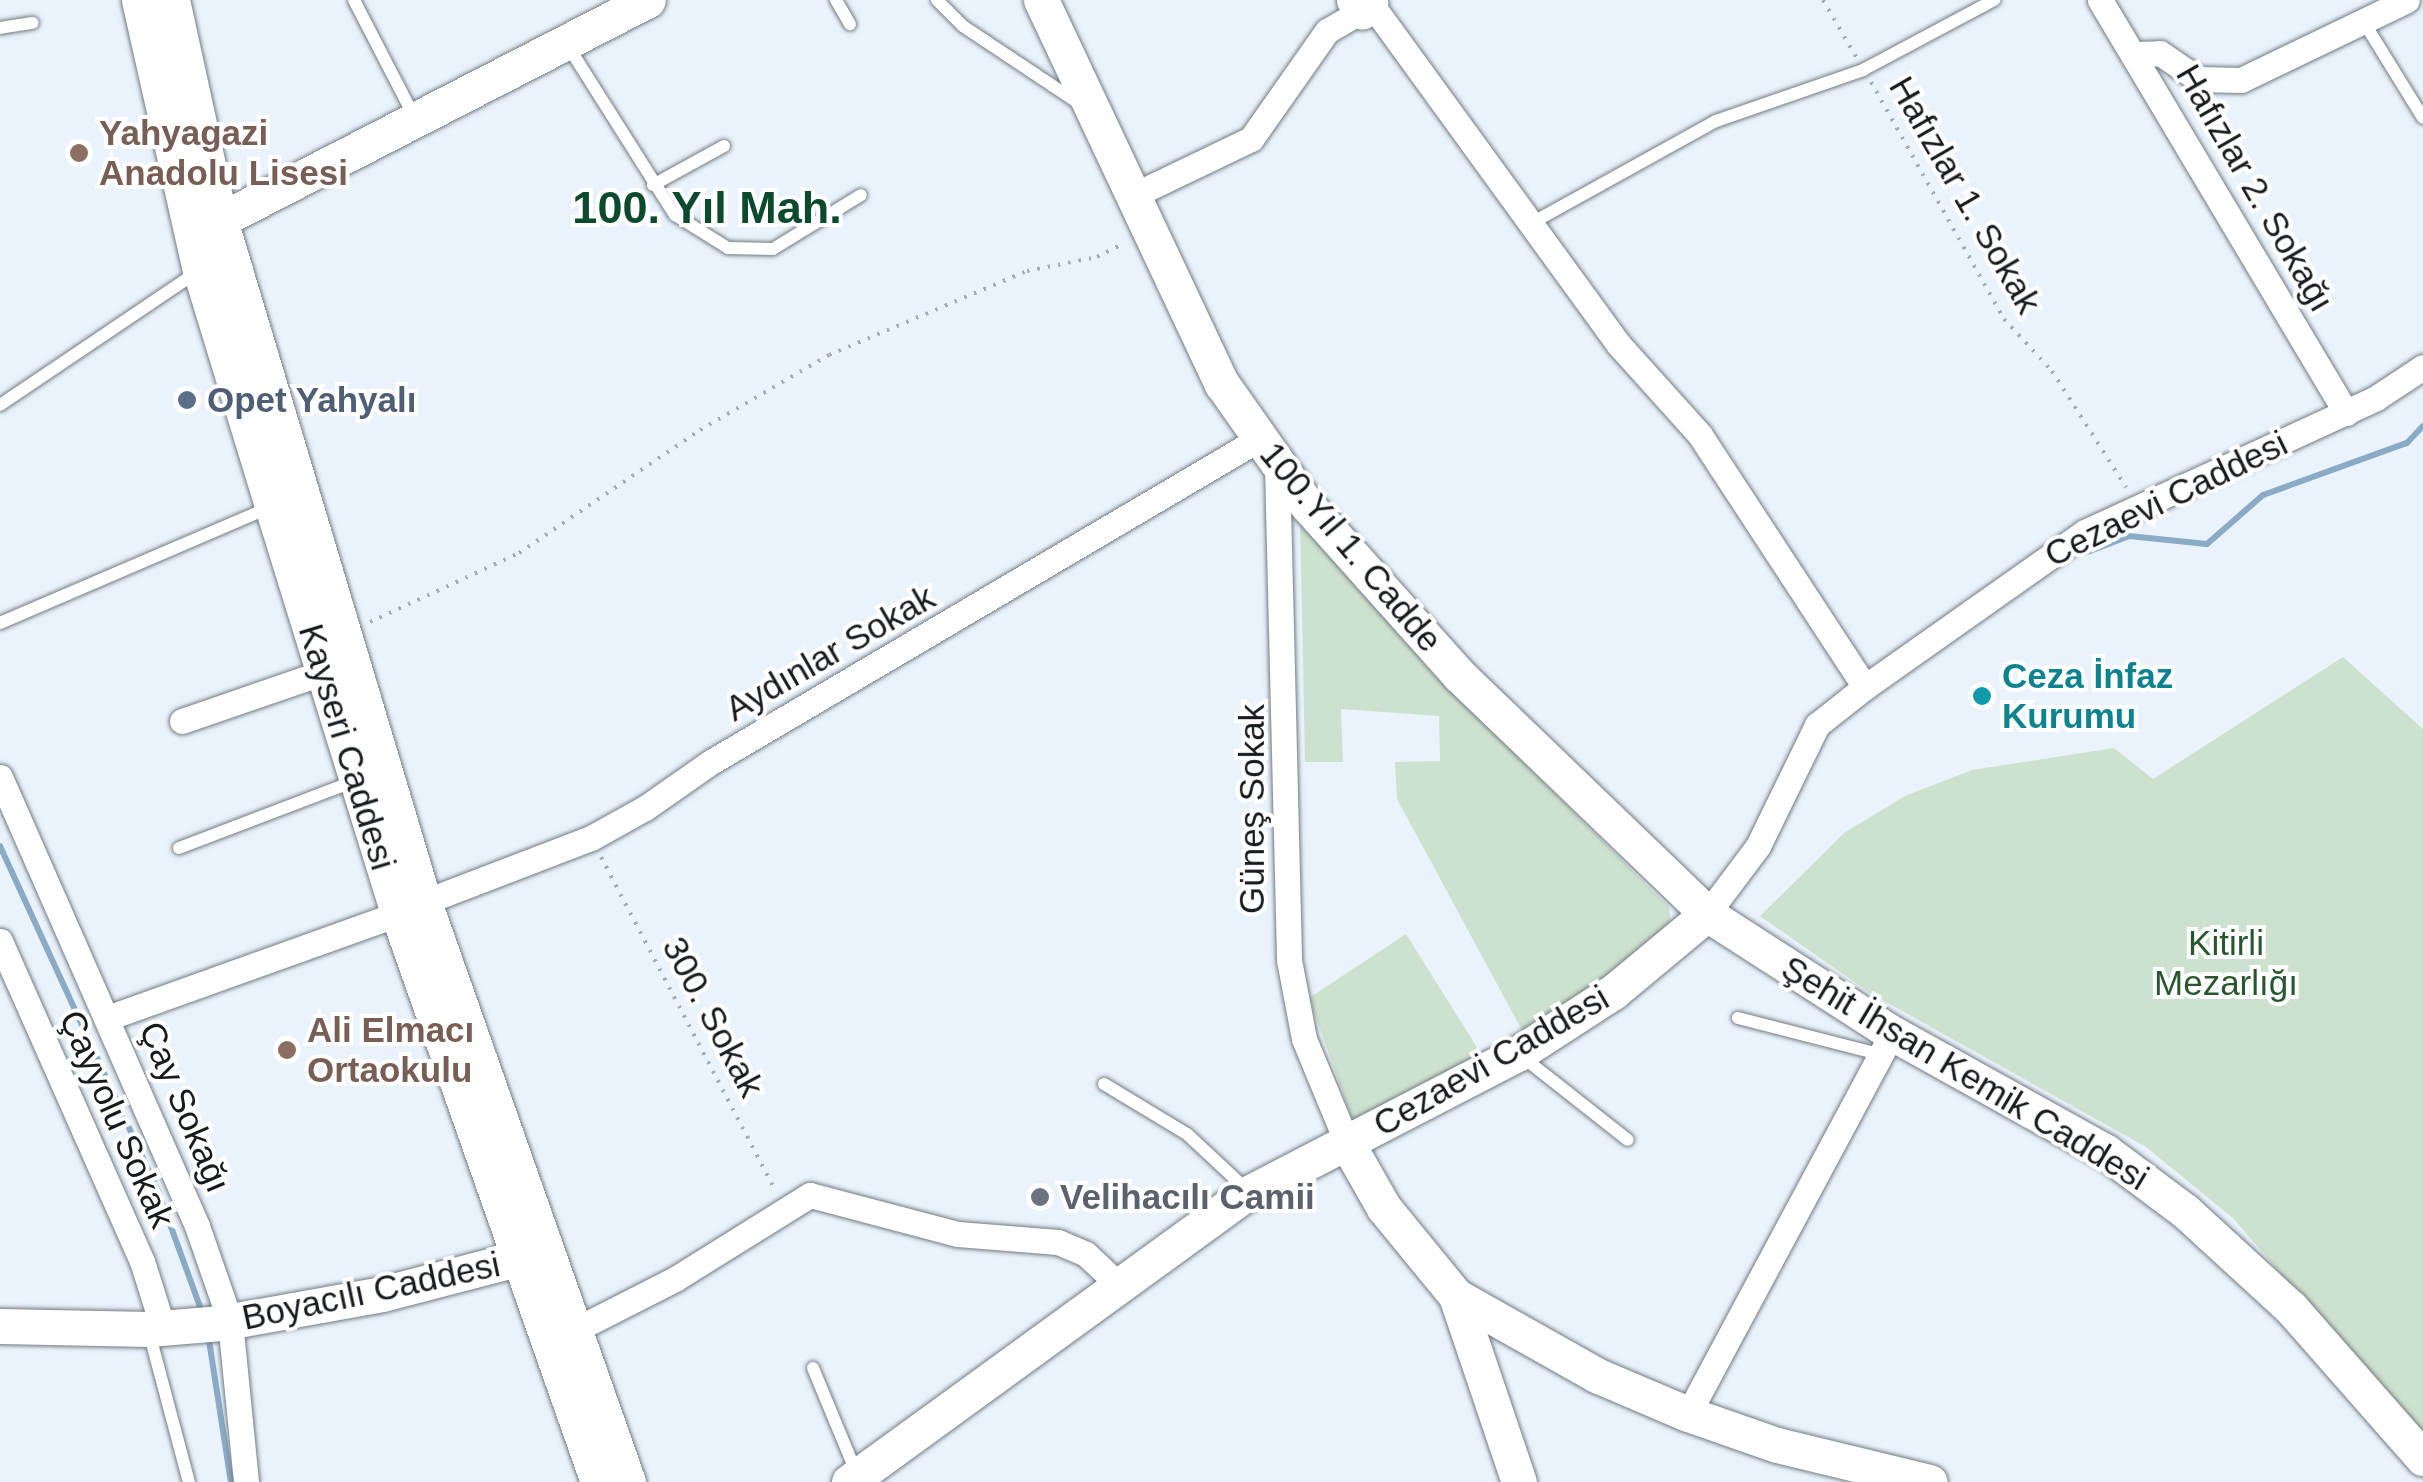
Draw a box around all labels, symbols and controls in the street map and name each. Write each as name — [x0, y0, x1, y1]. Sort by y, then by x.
street label: Hafızlar 2. Sokağı — [2167, 57, 2343, 319]
street label: Hafızlar 1. Sokak — [1880, 69, 2050, 321]
place label: Yahyagazi Anadolu Lisesi — [99, 112, 348, 194]
marker: Yahyagazi Anadolu Lisesi — [68, 142, 90, 164]
district label: 100. Yıl Mah. — [572, 181, 842, 235]
place label: Opet Yahyalı — [207, 379, 417, 421]
marker: Opet Yahyalı — [176, 389, 198, 411]
street label: Cezaevi Caddesi — [2038, 422, 2294, 576]
street label: 100.Yıl 1. Cadde — [1251, 434, 1451, 660]
street label: Aydınlar Sokak — [718, 576, 942, 730]
street label: Kayseri Caddesi — [290, 619, 404, 875]
place label: Ceza İnfaz Kurumu — [2002, 655, 2173, 737]
marker: Ceza İnfaz Kurumu — [1971, 685, 1993, 707]
street label: Güneş Sokak — [1231, 704, 1273, 914]
park label: Kitirli Mezarlığı — [2154, 922, 2298, 1004]
street label: 300. Sokak — [653, 930, 773, 1104]
street label: Şehit İhsan Kemik Caddesi — [1774, 947, 2156, 1199]
street label: Cezaevi Caddesi — [1366, 977, 1616, 1145]
street label: Çayyolu Sokak — [50, 1004, 184, 1234]
place label: Ali Elmacı Ortaokulu — [307, 1009, 474, 1091]
street label: Çay Sokağı — [130, 1016, 240, 1198]
marker: Ali Elmacı Ortaokulu — [276, 1039, 298, 1061]
place label: Velihacılı Camii — [1060, 1176, 1315, 1218]
marker: Velihacılı Camii — [1029, 1186, 1051, 1208]
street label: Boyacılı Caddesi — [238, 1243, 504, 1339]

